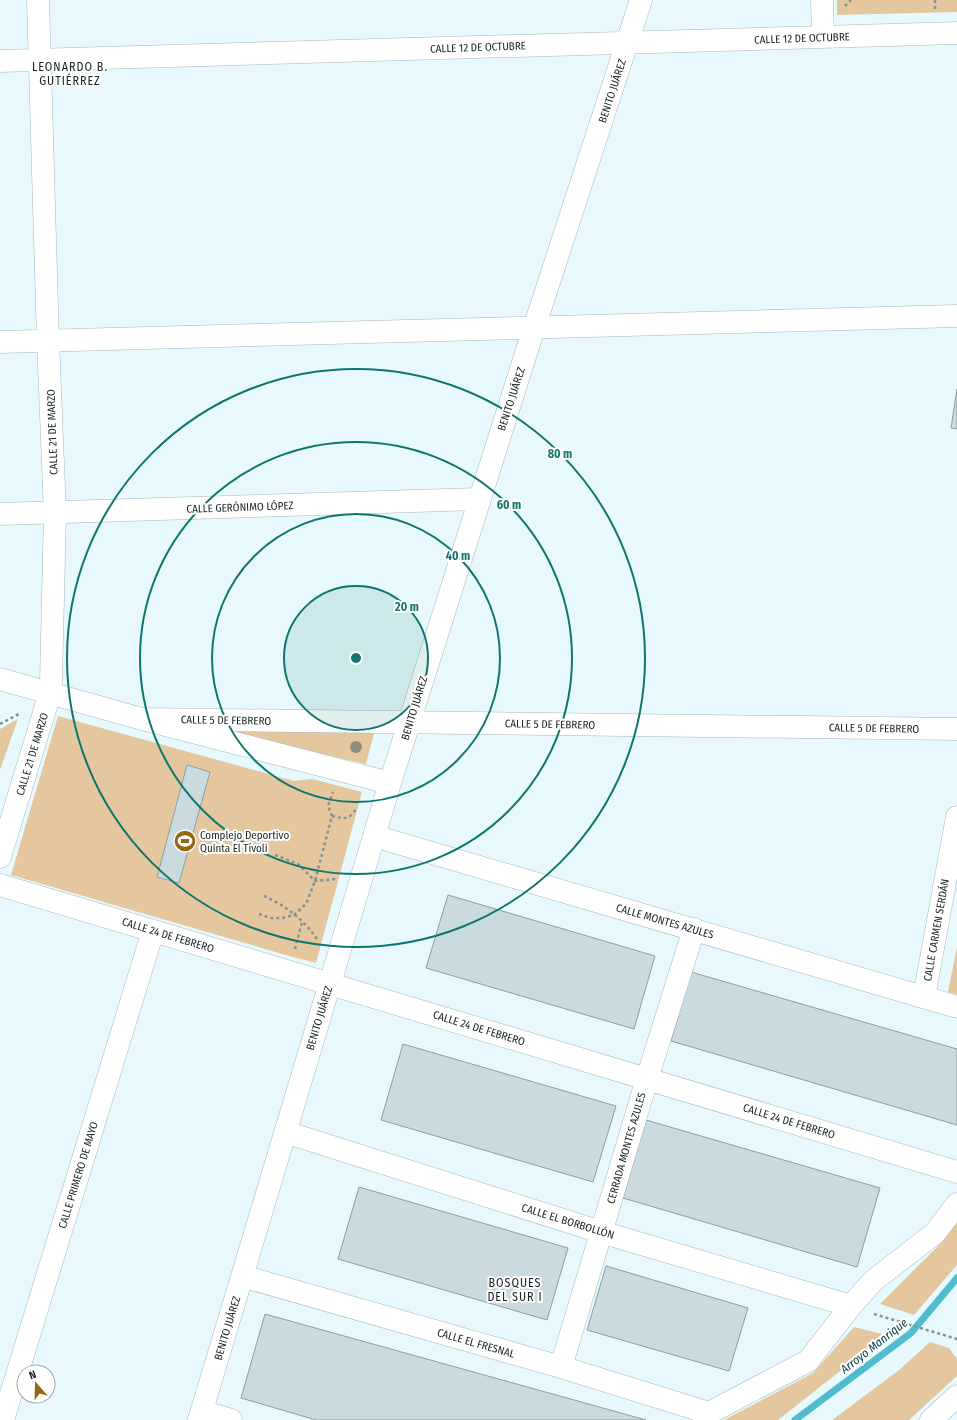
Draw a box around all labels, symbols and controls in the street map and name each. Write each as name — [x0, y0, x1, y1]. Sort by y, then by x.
street label: CALLE 12 DE OCTUBRE — [754, 30, 850, 47]
street label: CALLE 12 DE OCTUBRE — [430, 39, 526, 56]
street label: BENITO JUÁREZ — [595, 57, 629, 125]
district label: LEONARDO B. GUTIÉRREZ — [32, 60, 108, 88]
street label: BENITO JUÁREZ — [494, 365, 528, 433]
street label: CALLE 21 DE MARZO — [45, 389, 60, 475]
text: 80 m — [548, 447, 572, 461]
street label: CALLE GERÓNIMO LÓPEZ — [186, 498, 294, 516]
text: 60 m — [497, 498, 521, 512]
text: 40 m — [446, 549, 470, 563]
text: 20 m — [394, 600, 419, 614]
centre of rings — [349, 651, 363, 665]
street label: BENITO JUÁREZ — [398, 674, 430, 742]
street label: CALLE 21 DE MARZO — [14, 711, 51, 797]
street label: CALLE 5 DE FEBRERO — [181, 713, 271, 728]
street label: CALLE 5 DE FEBRERO — [505, 717, 595, 732]
street label: CALLE 5 DE FEBRERO — [829, 721, 919, 736]
sports icon: Complejo Deportivo Quinta El Tívoli — [172, 828, 198, 854]
place label: Complejo Deportivo Quinta El Tívoli — [200, 829, 289, 855]
street label: CALLE CARMEN SERDÁN — [920, 878, 952, 982]
street label: CALLE MONTES AZULES — [614, 901, 716, 942]
street label: CALLE 24 DE FEBRERO — [120, 915, 215, 956]
street label: BENITO JUÁREZ — [303, 984, 335, 1052]
street label: CALLE 24 DE FEBRERO — [431, 1008, 526, 1049]
street label: CERRADA MONTES AZULES — [604, 1090, 649, 1205]
street label: CALLE 24 DE FEBRERO — [741, 1101, 836, 1142]
street label: CALLE PRIMERO DE MAYO — [56, 1120, 101, 1230]
street label: CALLE EL BORBOLLÓN — [520, 1200, 616, 1242]
district label: BOSQUES DEL SUR I — [487, 1276, 543, 1304]
street label: BENITO JUÁREZ — [211, 1294, 243, 1362]
water label: Arroyo Manrique — [837, 1315, 910, 1377]
street label: CALLE EL FRESNAL — [436, 1326, 516, 1361]
north arrow — [16, 1364, 56, 1404]
text: N — [27, 1368, 38, 1382]

